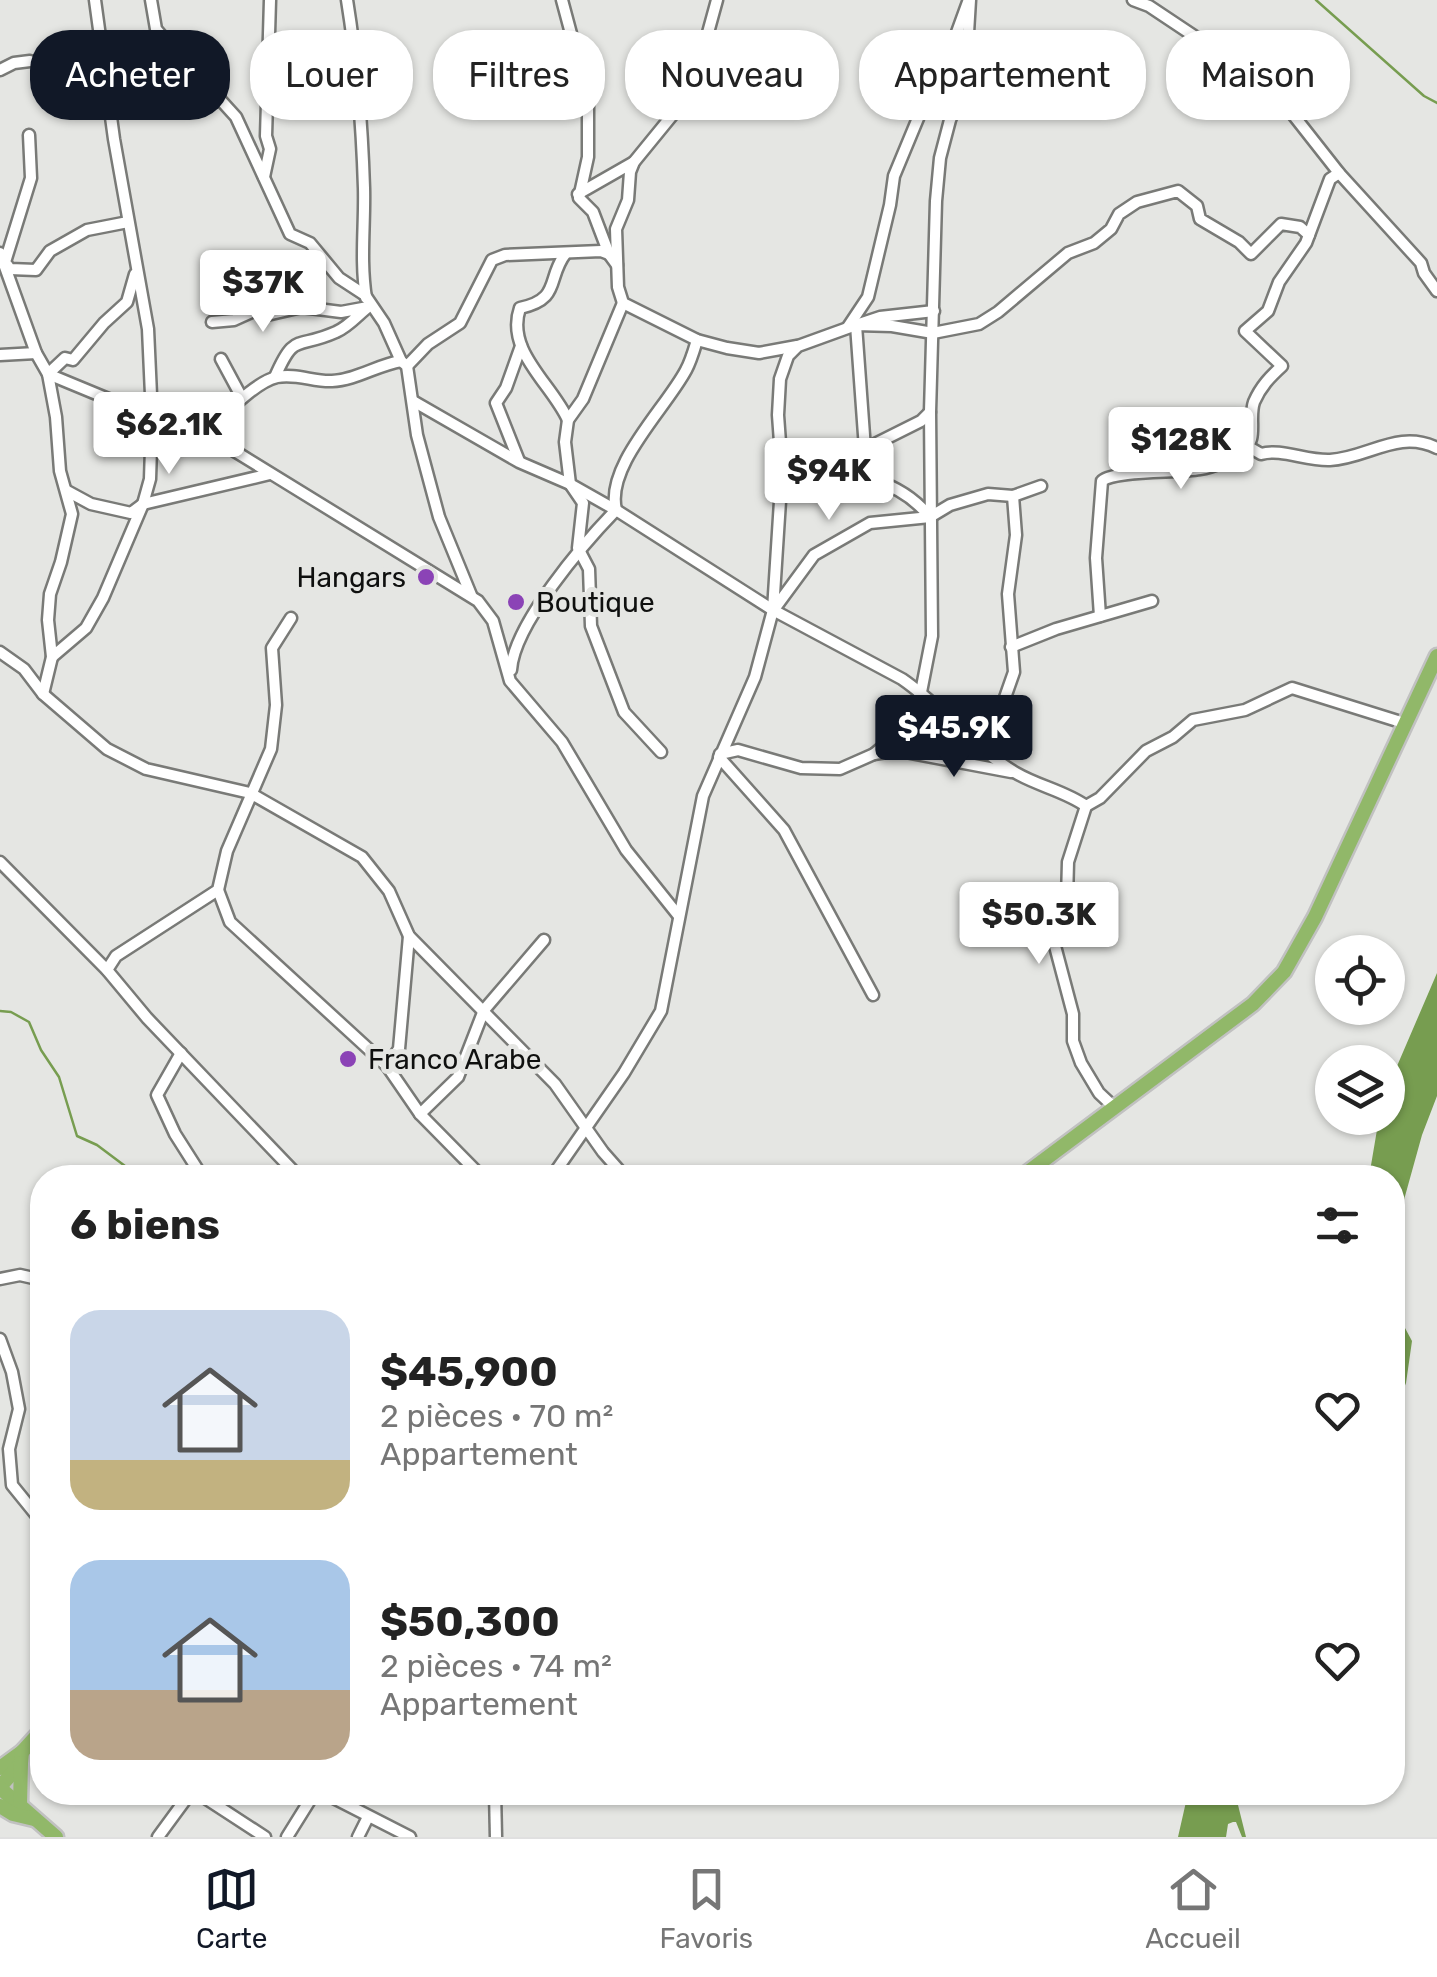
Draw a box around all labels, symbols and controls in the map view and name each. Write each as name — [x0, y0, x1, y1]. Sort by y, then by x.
chip: Acheter — [30, 30, 230, 120]
chip: Louer — [250, 30, 413, 120]
chip: Filtres — [433, 30, 605, 120]
chip: Nouveau — [625, 30, 839, 120]
chip: Appartement — [859, 30, 1146, 120]
chip: Maison — [1166, 30, 1350, 120]
pin: $37K — [204, 250, 322, 335]
text: $37K — [222, 263, 304, 301]
pin: $62.1K — [88, 392, 250, 477]
text: $62.1K — [115, 405, 223, 443]
pin: $128K — [1111, 407, 1251, 492]
text: $128K — [1131, 420, 1231, 458]
pin: $94K — [770, 438, 888, 523]
text: $94K — [787, 451, 871, 489]
place label: Hangars — [296, 561, 406, 594]
marker: Hangars — [415, 566, 437, 588]
place label: Boutique — [536, 586, 655, 619]
marker: Boutique — [505, 591, 527, 613]
pin: $45.9K — [873, 695, 1035, 780]
text: $45.9K — [897, 708, 1011, 746]
pin: $50.3K — [958, 882, 1120, 967]
text: $50.3K — [982, 895, 1096, 933]
map controls — [1315, 935, 1405, 1135]
button: locate — [1315, 935, 1405, 1025]
place label: Franco Arabe — [368, 1043, 541, 1076]
button: layers — [1315, 1045, 1405, 1135]
marker: Franco Arabe — [337, 1048, 359, 1070]
icon: filters — [1310, 1198, 1365, 1253]
text: 6 biens — [70, 1200, 220, 1250]
text: $45,900 — [380, 1347, 558, 1397]
icon: home — [150, 1350, 270, 1470]
icon: heart — [1310, 1383, 1365, 1438]
text: 2 pièces · 70 m² — [380, 1397, 613, 1435]
text: Appartement — [380, 1435, 578, 1473]
text: $50,300 — [380, 1597, 560, 1647]
icon: home — [150, 1600, 270, 1720]
icon: heart — [1310, 1633, 1365, 1688]
text: 2 pièces · 74 m² — [380, 1647, 612, 1685]
text: Appartement — [380, 1685, 578, 1723]
tab: Carte — [196, 1862, 267, 1955]
tab: Favoris — [660, 1862, 753, 1955]
tab: Accueil — [1145, 1862, 1241, 1955]

